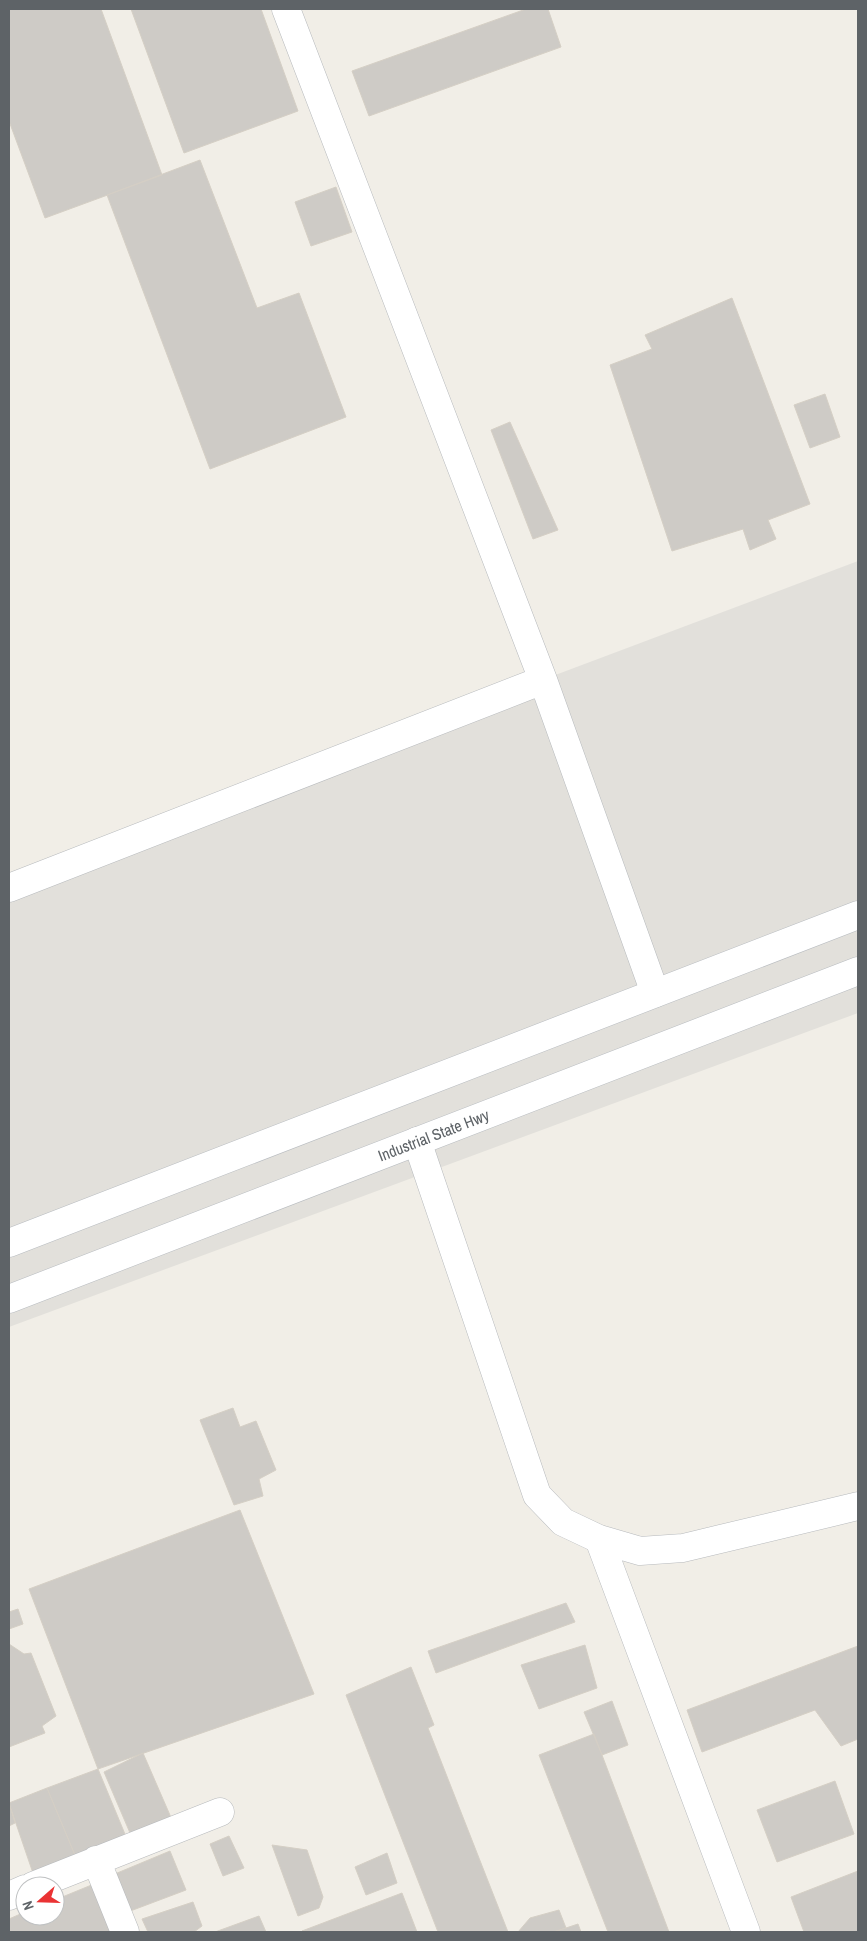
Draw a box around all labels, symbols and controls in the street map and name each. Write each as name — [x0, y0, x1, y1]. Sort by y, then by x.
street label: Industrial State Hwy — [375, 1103, 493, 1166]
north arrow — [15, 1876, 65, 1926]
text: N — [18, 1898, 38, 1912]

